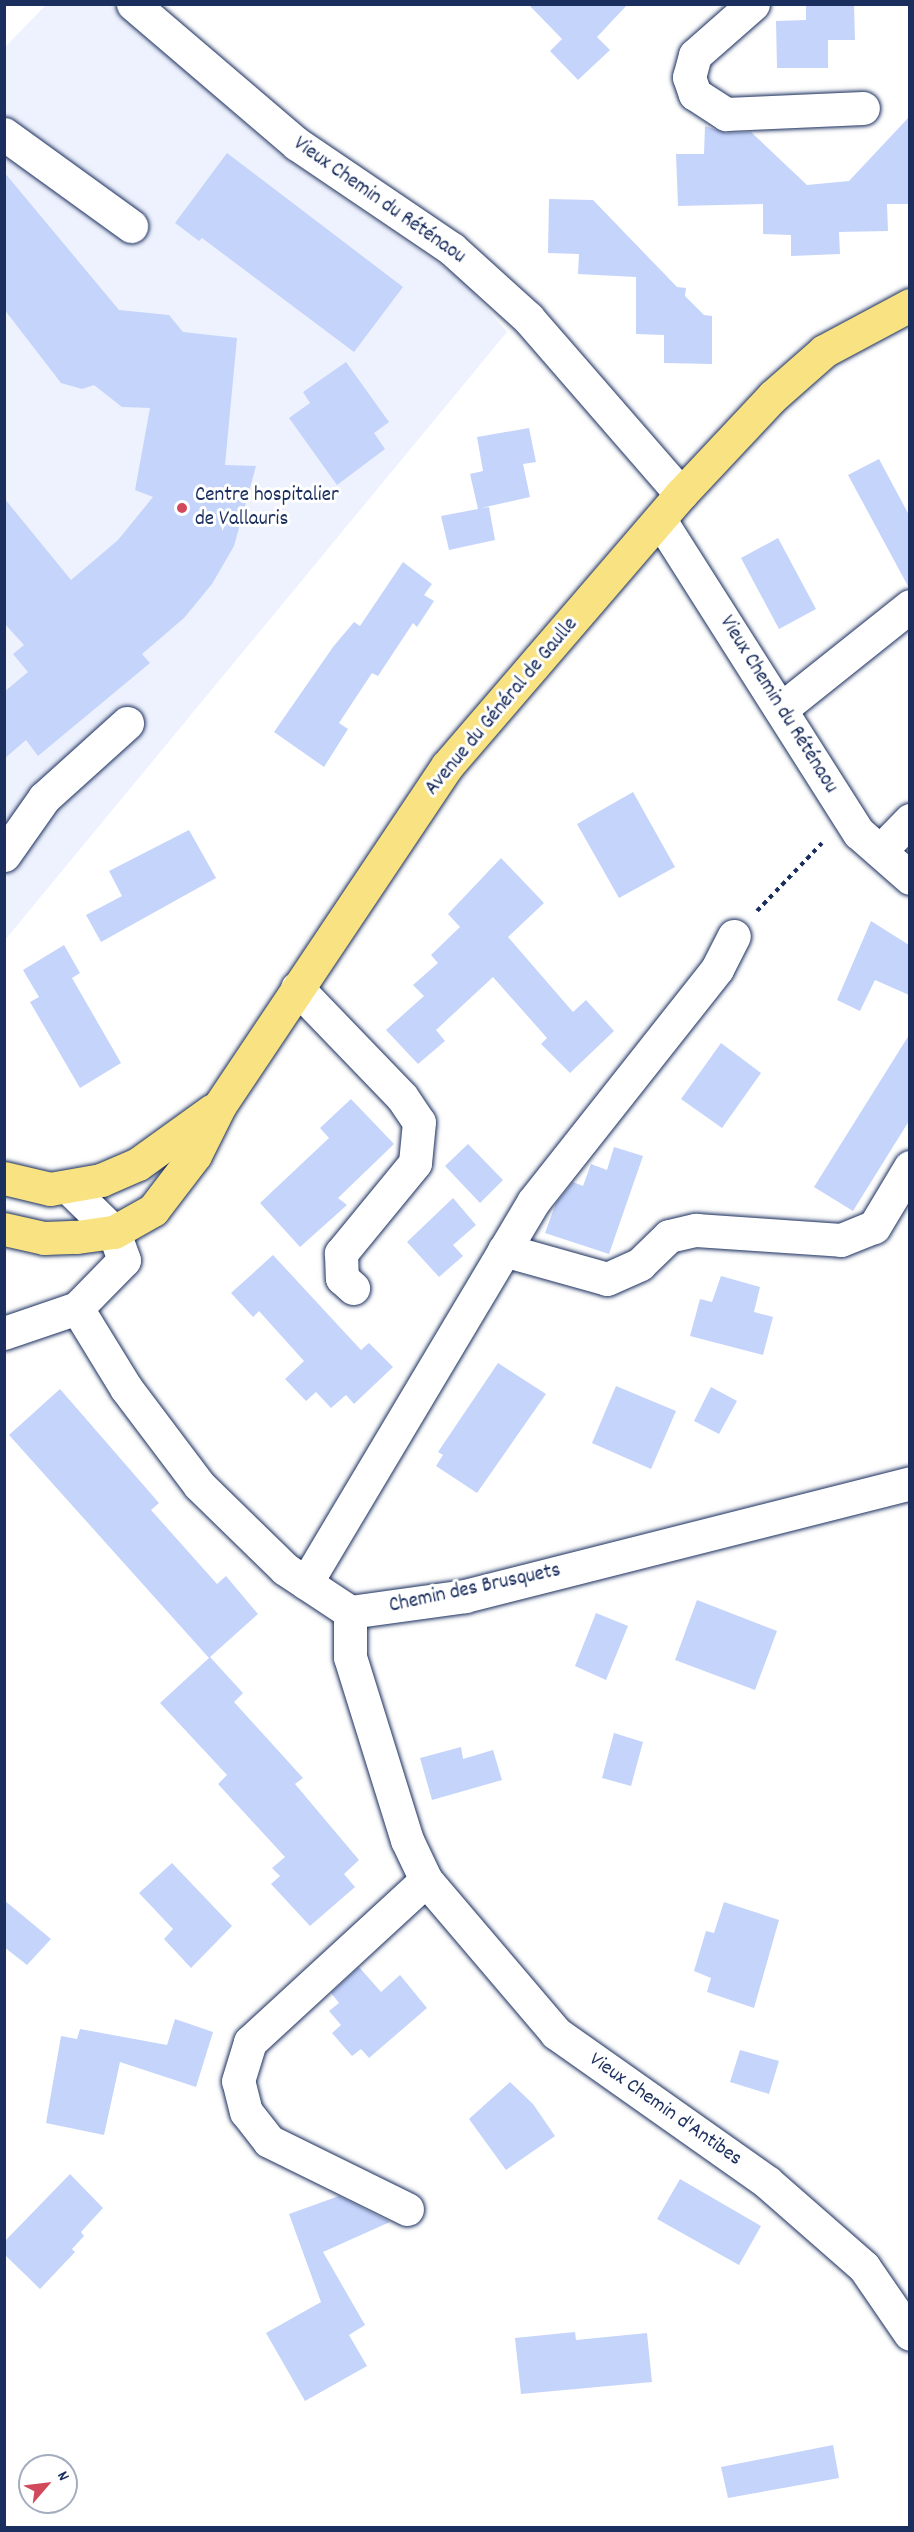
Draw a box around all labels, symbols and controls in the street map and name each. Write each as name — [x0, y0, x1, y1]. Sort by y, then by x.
street label: Vieux Chemin du Réténaou — [288, 132, 470, 270]
place label: Centre hospitalier de Vallauris — [195, 483, 339, 533]
marker: Centre hospitalier de Vallauris — [173, 499, 191, 517]
street label: Vieux Chemin du Réténaou — [713, 612, 843, 798]
street label: Avenue du Général de Gaulle — [420, 613, 584, 801]
street label: Chemin des Brusquets — [387, 1559, 563, 1619]
street label: Vieux Chemin d'Antibes — [584, 2048, 746, 2172]
north arrow — [18, 2454, 78, 2514]
text: N — [51, 2467, 75, 2485]

